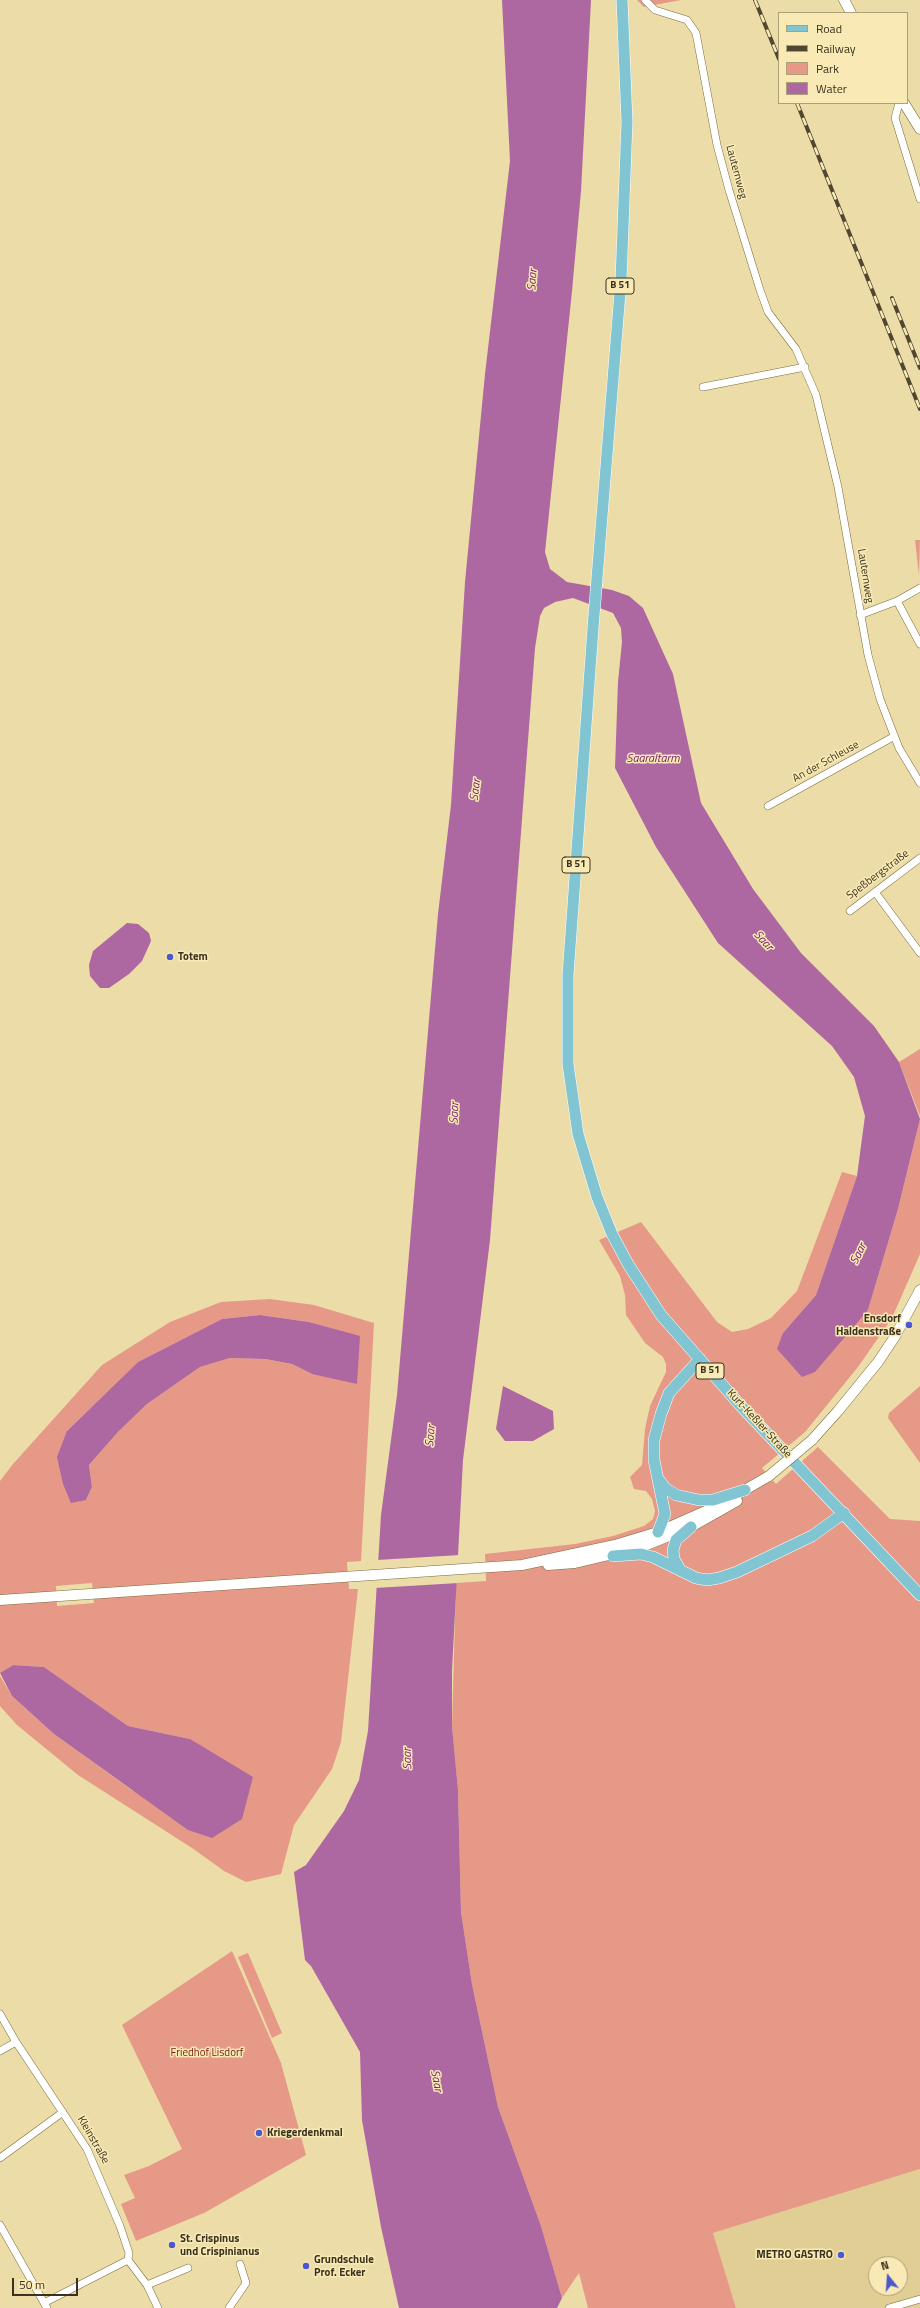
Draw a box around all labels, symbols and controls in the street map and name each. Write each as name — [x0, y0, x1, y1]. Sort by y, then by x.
legend — [778, 12, 908, 104]
text: Road — [816, 19, 842, 38]
text: Railway — [816, 39, 856, 58]
text: Park — [816, 59, 839, 78]
text: Water — [816, 79, 847, 98]
street label: Lauternweg — [722, 144, 750, 200]
water label: Saar — [525, 269, 541, 291]
road number: B 51 — [606, 278, 634, 294]
street label: Lauternweg — [854, 548, 876, 604]
street label: An der Schleuse — [791, 738, 861, 786]
water label: Saaraltarm — [626, 752, 680, 766]
water label: Saar — [468, 778, 484, 802]
street label: Speßbergstraße — [844, 847, 912, 903]
road number: B 51 — [562, 857, 590, 873]
water label: Saar — [750, 928, 776, 954]
place label: Totem — [178, 950, 208, 964]
marker: Totem — [165, 952, 175, 962]
water label: Saar — [447, 1102, 463, 1124]
water label: Saar — [848, 1241, 870, 1267]
place label: Ensdorf Haldenstraße — [836, 1312, 901, 1338]
marker: Ensdorf Haldenstraße — [904, 1320, 914, 1330]
road number: B 51 — [696, 1363, 724, 1379]
street label: Kurt-Keßler-Straße — [724, 1387, 794, 1461]
water label: Saar — [423, 1425, 439, 1447]
water label: Saar — [401, 1748, 415, 1770]
park label: Friedhof Lisdorf — [171, 2046, 243, 2060]
water label: Saar — [427, 2069, 445, 2093]
street label: Kleinstraße — [74, 2114, 112, 2166]
place label: Kriegerdenkmal — [267, 2126, 343, 2140]
marker: Kriegerdenkmal — [254, 2128, 264, 2138]
place label: St. Crispinus und Crispinianus — [180, 2232, 259, 2258]
marker: St. Crispinus und Crispinianus — [167, 2240, 177, 2250]
place label: METRO GASTRO — [756, 2248, 833, 2262]
marker: METRO GASTRO — [836, 2250, 846, 2260]
place label: Grundschule Prof. Ecker — [314, 2253, 374, 2279]
north arrow — [868, 2256, 908, 2296]
text: N — [879, 2257, 891, 2274]
marker: Grundschule Prof. Ecker — [301, 2261, 311, 2271]
scale bar — [14, 2270, 80, 2296]
text: 50 m — [19, 2275, 45, 2294]

